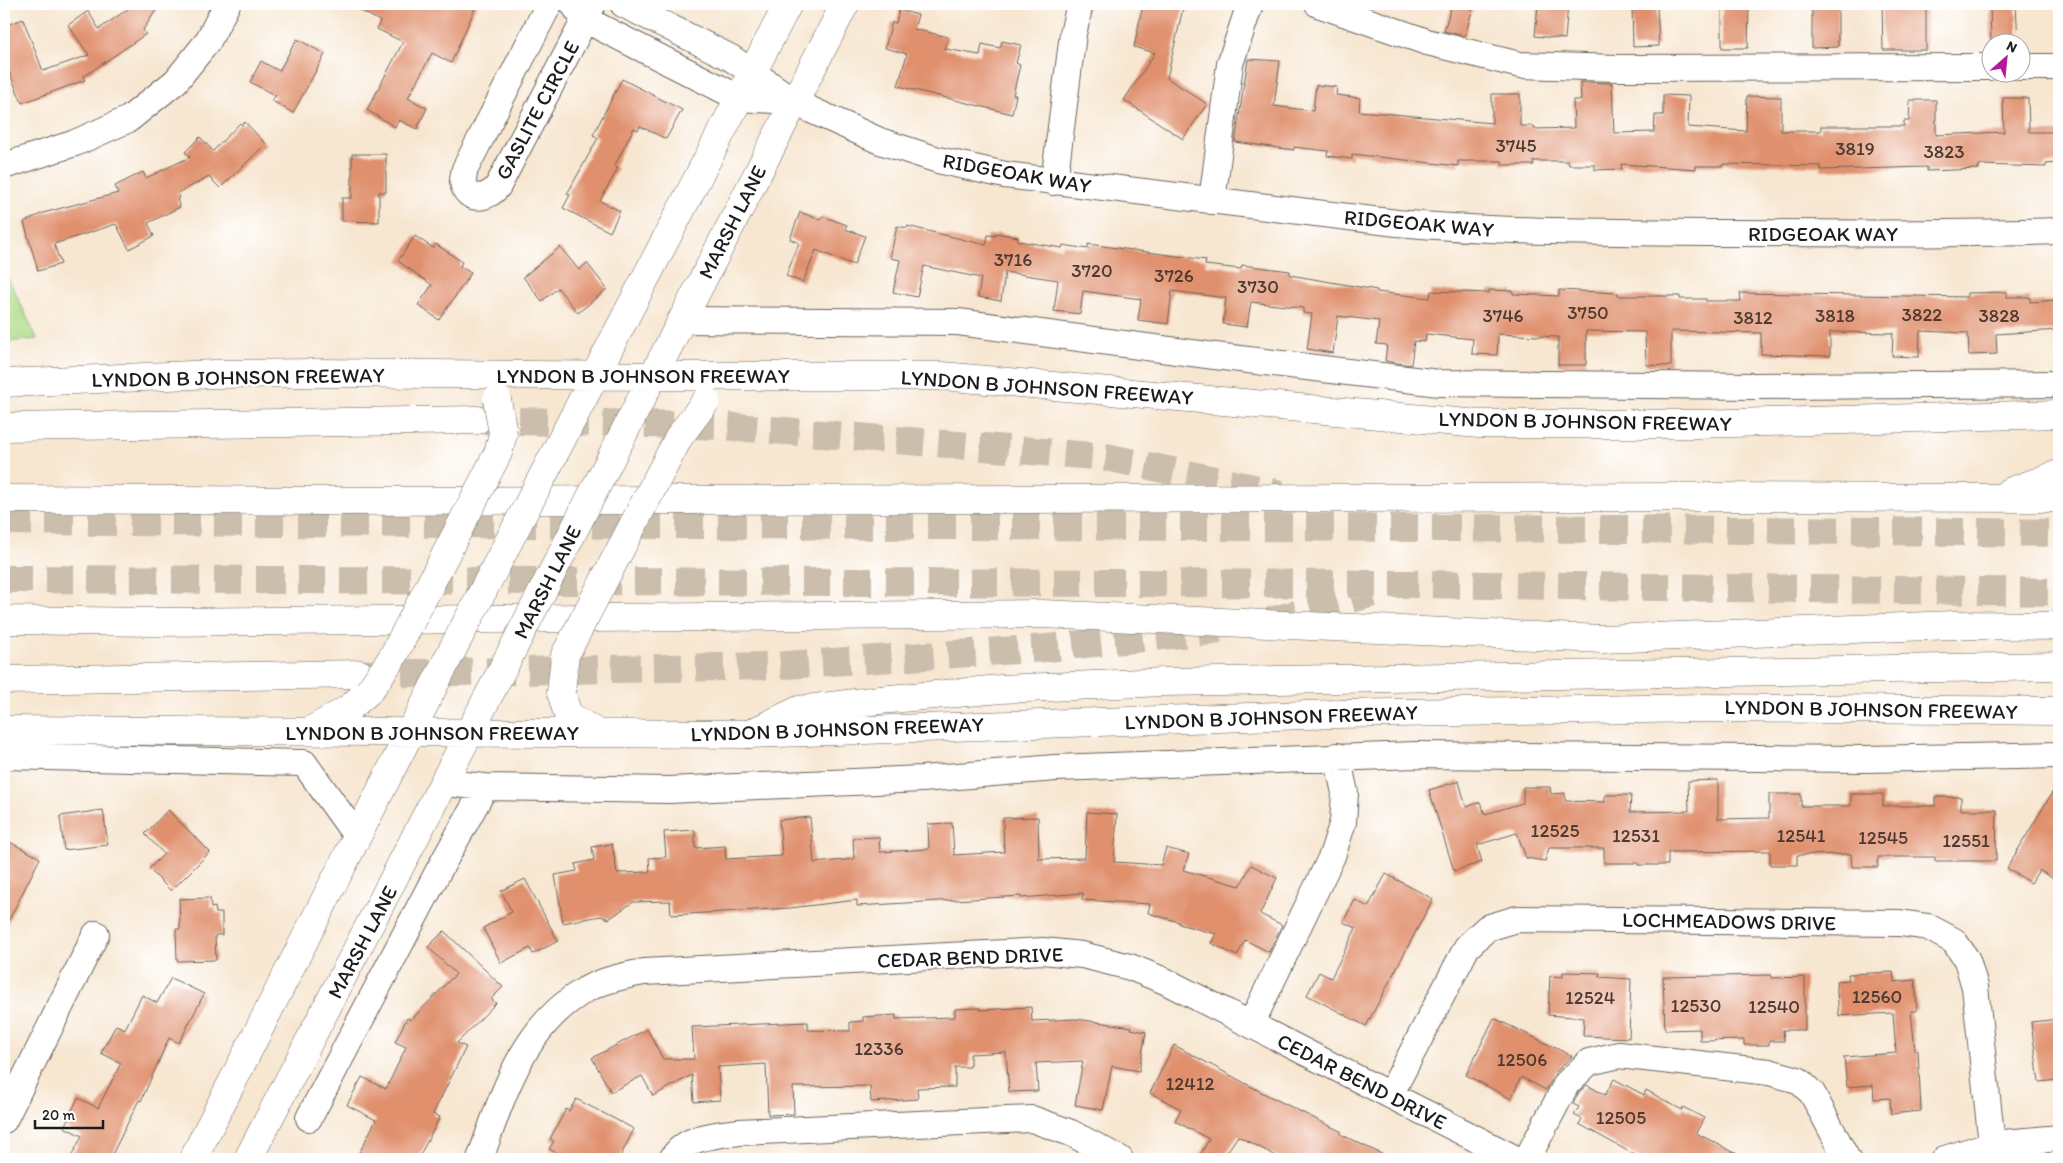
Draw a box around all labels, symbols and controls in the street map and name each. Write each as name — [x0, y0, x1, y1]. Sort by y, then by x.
north arrow — [1980, 32, 2030, 82]
street label: GASLITE CIRCLE — [490, 36, 584, 184]
text: N — [2004, 37, 2020, 57]
house number: 3745 — [1495, 134, 1537, 157]
house number: 3819 — [1835, 137, 1875, 160]
house number: 3823 — [1923, 140, 1965, 163]
street label: RIDGEOAK WAY — [941, 148, 1093, 198]
street label: MARSH LANE — [693, 161, 771, 283]
street label: RIDGEOAK WAY — [1343, 204, 1495, 242]
street label: RIDGEOAK WAY — [1748, 221, 1898, 246]
house number: 3716 — [994, 248, 1032, 271]
house number: 3720 — [1071, 259, 1113, 282]
house number: 3726 — [1154, 264, 1194, 287]
house number: 3730 — [1237, 275, 1279, 298]
house number: 3750 — [1567, 301, 1609, 324]
house number: 3822 — [1902, 303, 1942, 326]
house number: 3746 — [1482, 304, 1524, 327]
house number: 3818 — [1815, 304, 1855, 327]
house number: 3828 — [1978, 304, 2020, 327]
house number: 3812 — [1733, 306, 1773, 329]
street label: LYNDON B JOHNSON FREEWAY — [91, 362, 385, 392]
street label: LYNDON B JOHNSON FREEWAY — [496, 363, 790, 388]
street label: LYNDON B JOHNSON FREEWAY — [900, 364, 1194, 410]
street label: LYNDON B JOHNSON FREEWAY — [1438, 406, 1732, 436]
street label: MARSH LANE — [508, 521, 586, 643]
street label: LYNDON B JOHNSON FREEWAY — [1724, 694, 2018, 724]
street label: LYNDON B JOHNSON FREEWAY — [1124, 699, 1418, 735]
street label: LYNDON B JOHNSON FREEWAY — [690, 711, 984, 747]
street label: LYNDON B JOHNSON FREEWAY — [285, 720, 579, 745]
house number: 12525 — [1531, 819, 1579, 842]
house number: 12531 — [1612, 824, 1660, 847]
house number: 12541 — [1776, 824, 1826, 847]
house number: 12545 — [1858, 826, 1908, 849]
house number: 12551 — [1942, 829, 1990, 852]
street label: MARSH LANE — [322, 881, 402, 1003]
street label: LOCHMEADOWS DRIVE — [1622, 907, 1836, 935]
street label: CEDAR BEND DRIVE — [876, 941, 1064, 973]
house number: 12560 — [1852, 985, 1902, 1008]
house number: 12524 — [1565, 986, 1615, 1009]
house number: 12530 — [1671, 994, 1721, 1017]
house number: 12540 — [1748, 995, 1800, 1018]
street label: CEDAR BEND DRIVE — [1273, 1028, 1451, 1135]
house number: 12336 — [854, 1037, 904, 1060]
house number: 12506 — [1497, 1048, 1547, 1071]
house number: 12412 — [1165, 1072, 1215, 1095]
scale bar — [35, 1098, 102, 1130]
text: 20 m — [42, 1106, 76, 1124]
house number: 12505 — [1596, 1106, 1646, 1129]

